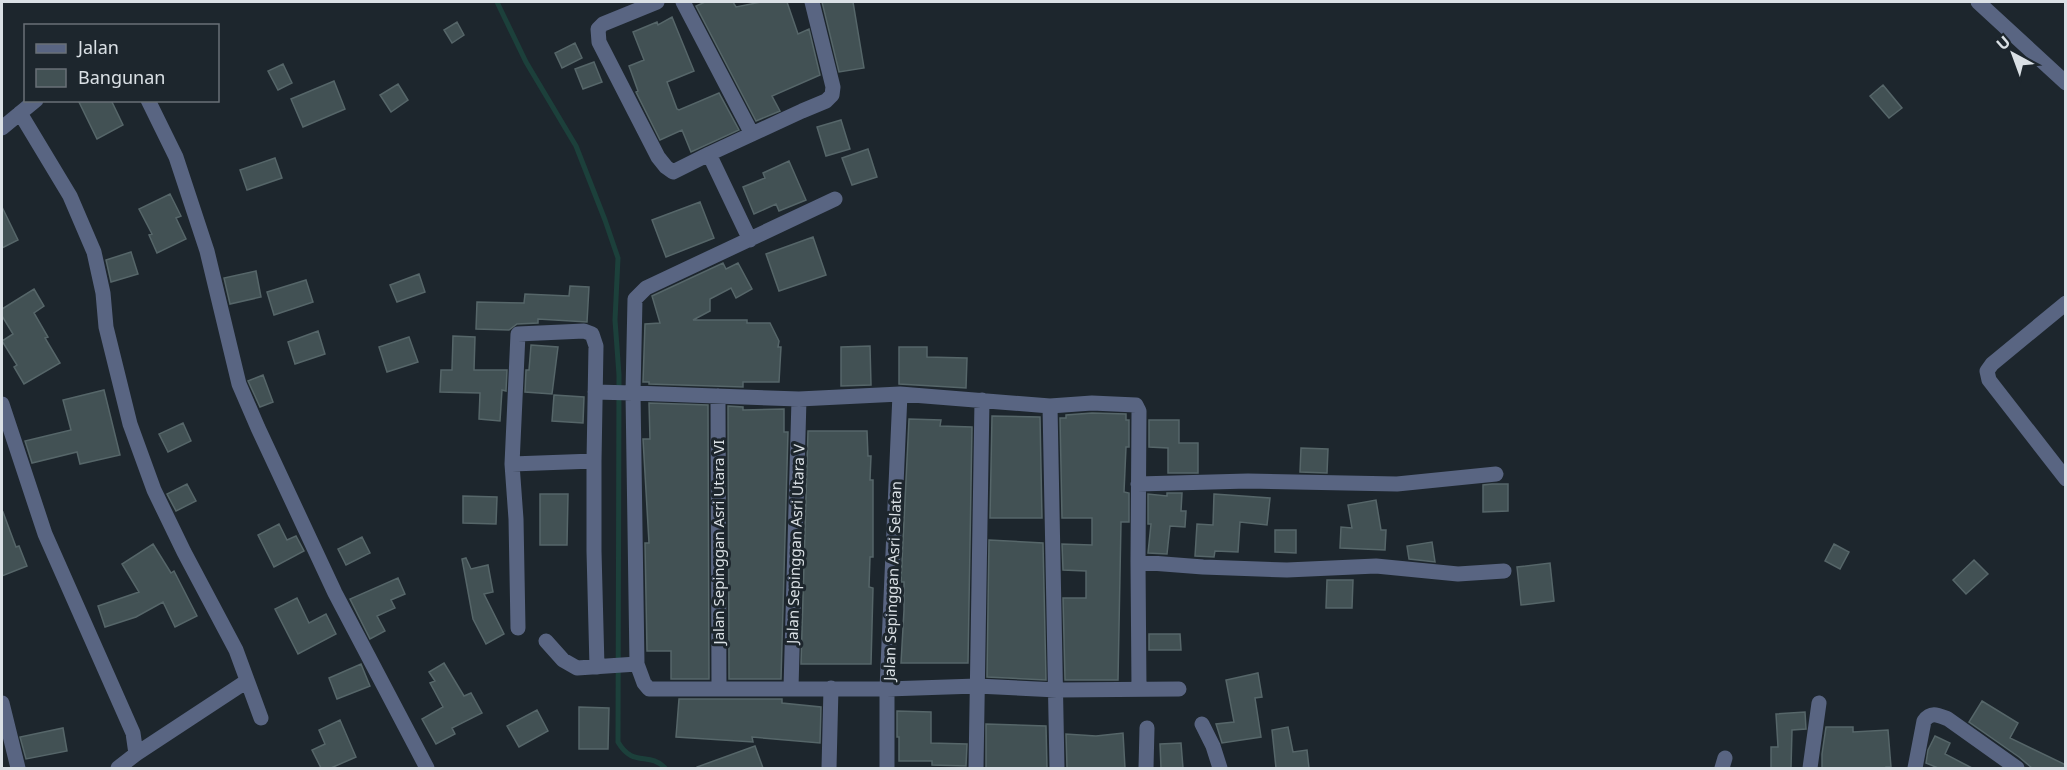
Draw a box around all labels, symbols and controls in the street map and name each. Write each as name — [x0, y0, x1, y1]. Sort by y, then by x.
legend — [24, 24, 219, 102]
north arrow — [1983, 24, 2043, 84]
text: U — [1991, 30, 2015, 55]
text: Jalan — [76, 35, 119, 59]
text: Bangunan — [78, 65, 165, 89]
street label: Jalan Sepinggan Asri Utara VI — [708, 440, 728, 646]
street label: Jalan Sepinggan Asri Utara V — [781, 444, 808, 646]
street label: Jalan Sepinggan Asri Selatan — [878, 481, 905, 683]

